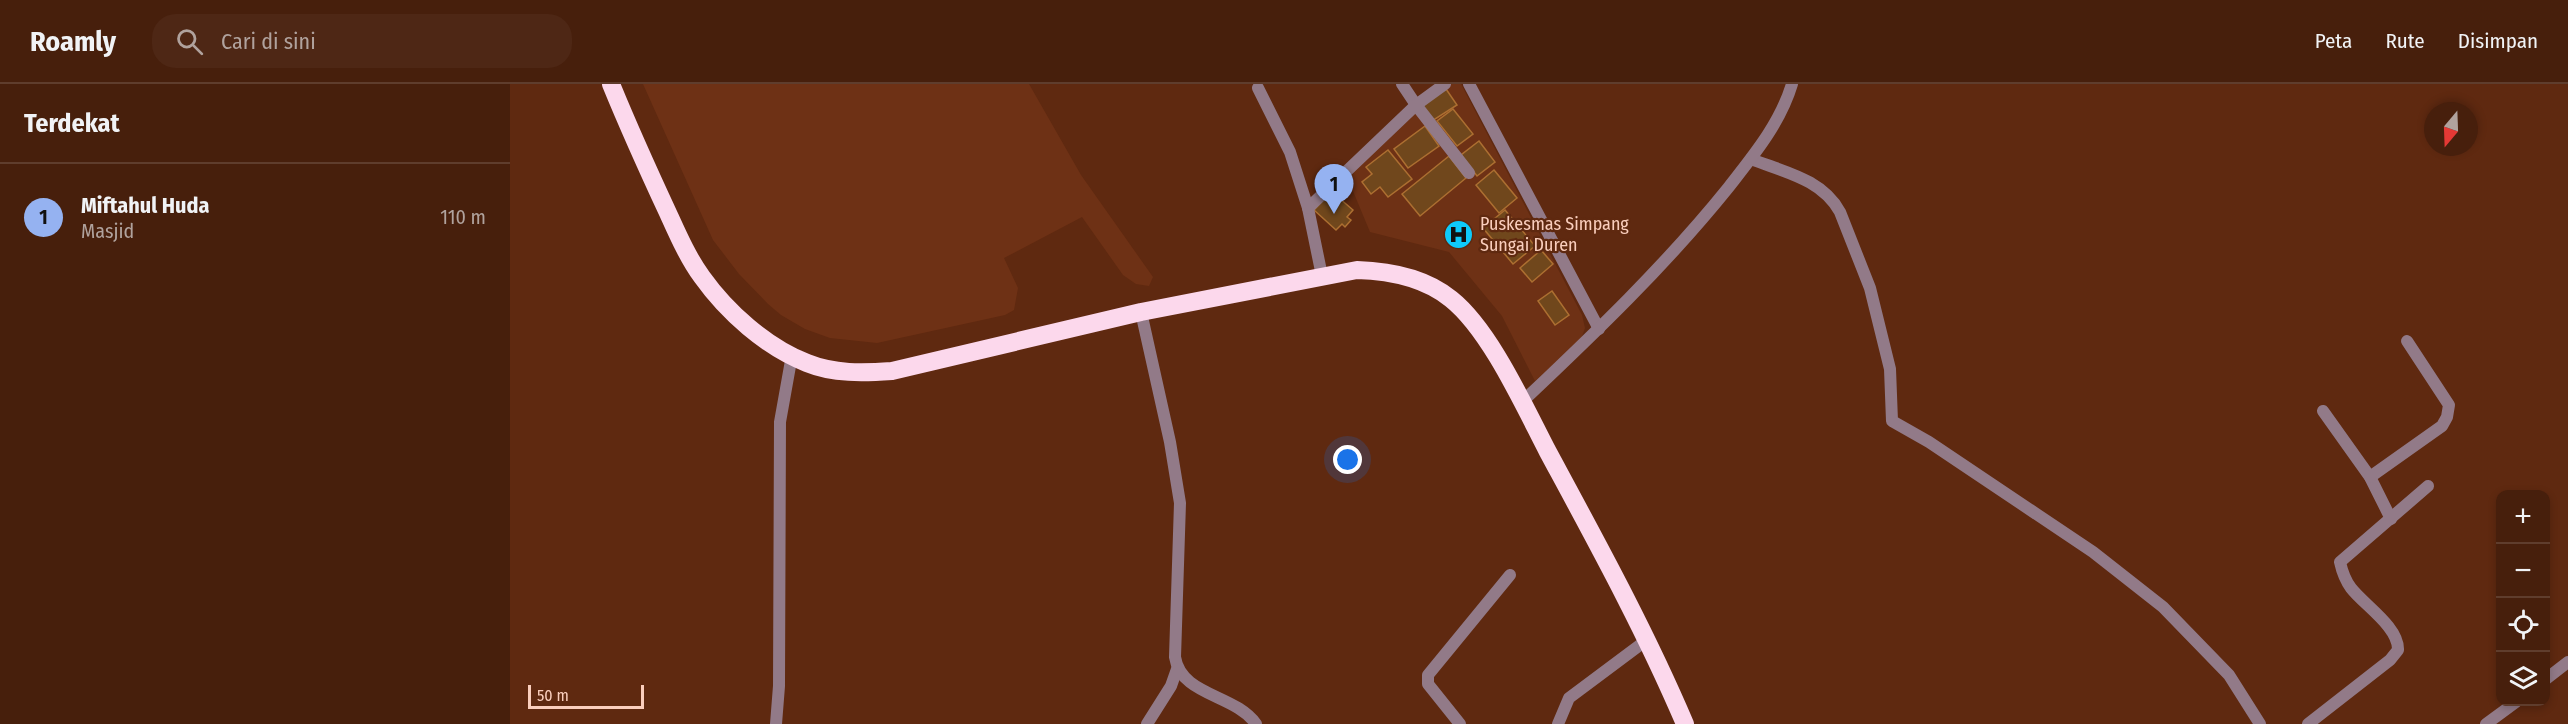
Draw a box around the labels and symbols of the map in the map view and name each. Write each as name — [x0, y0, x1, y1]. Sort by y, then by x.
north arrow — [2424, 102, 2478, 156]
pin: 1 — [1314, 164, 1354, 214]
place label: Puskesmas Simpang Sungai Duren — [1480, 213, 1629, 256]
hospital icon: Puskesmas Simpang Sungai Duren — [1443, 218, 1475, 250]
your location — [1333, 445, 1362, 474]
scale bar — [528, 682, 644, 710]

